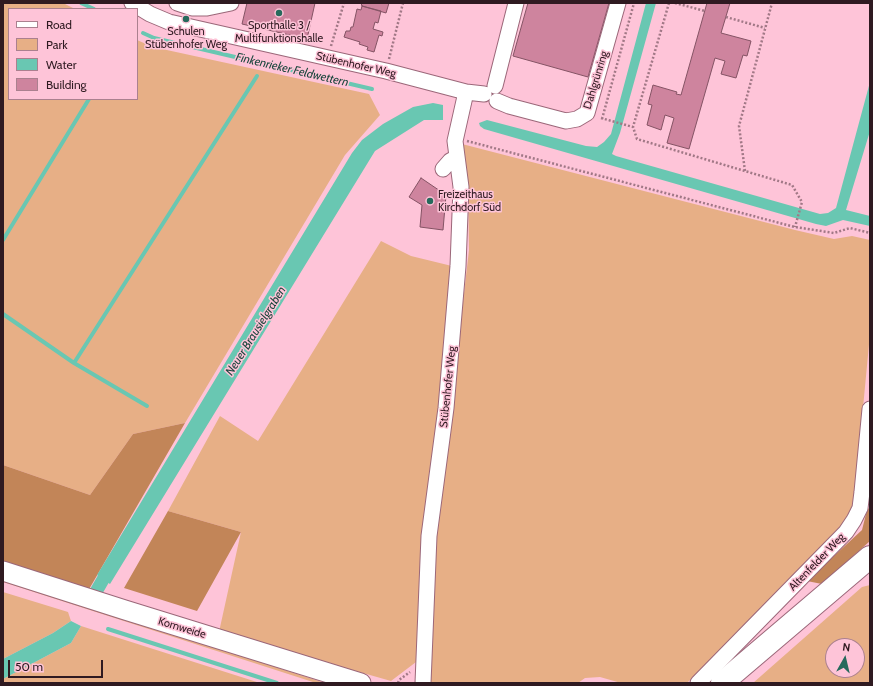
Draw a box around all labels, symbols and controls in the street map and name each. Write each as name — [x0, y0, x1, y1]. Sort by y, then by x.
legend — [8, 8, 138, 100]
marker: Sporthalle 3 / Multifunktionshalle — [274, 8, 284, 18]
marker: Schulen Stübenhofer Weg — [181, 14, 191, 24]
text: Road — [46, 17, 72, 32]
place label: Sporthalle 3 / Multifunktionshalle — [235, 19, 323, 45]
place label: Schulen Stübenhofer Weg — [145, 25, 227, 51]
text: Park — [46, 37, 68, 52]
street label: Stübenhofer Weg — [315, 49, 397, 81]
street label: Dahlgrünring — [581, 49, 611, 111]
water label: Finkenrieker Feldwettern — [234, 50, 350, 90]
text: Water — [46, 57, 76, 72]
text: Building — [46, 77, 87, 92]
place label: Freizeithaus Kirchdorf Süd — [438, 188, 501, 214]
marker: Freizeithaus Kirchdorf Süd — [425, 196, 435, 206]
water label: Neuer Brausielgraben — [223, 284, 289, 378]
street label: Stübenhofer Weg — [437, 346, 459, 428]
street label: Altenfelder Weg — [786, 530, 848, 594]
street label: Kornweide — [157, 615, 207, 641]
north arrow — [825, 638, 865, 678]
text: N — [842, 640, 851, 655]
scale bar — [10, 652, 105, 678]
text: 50 m — [15, 659, 43, 674]

